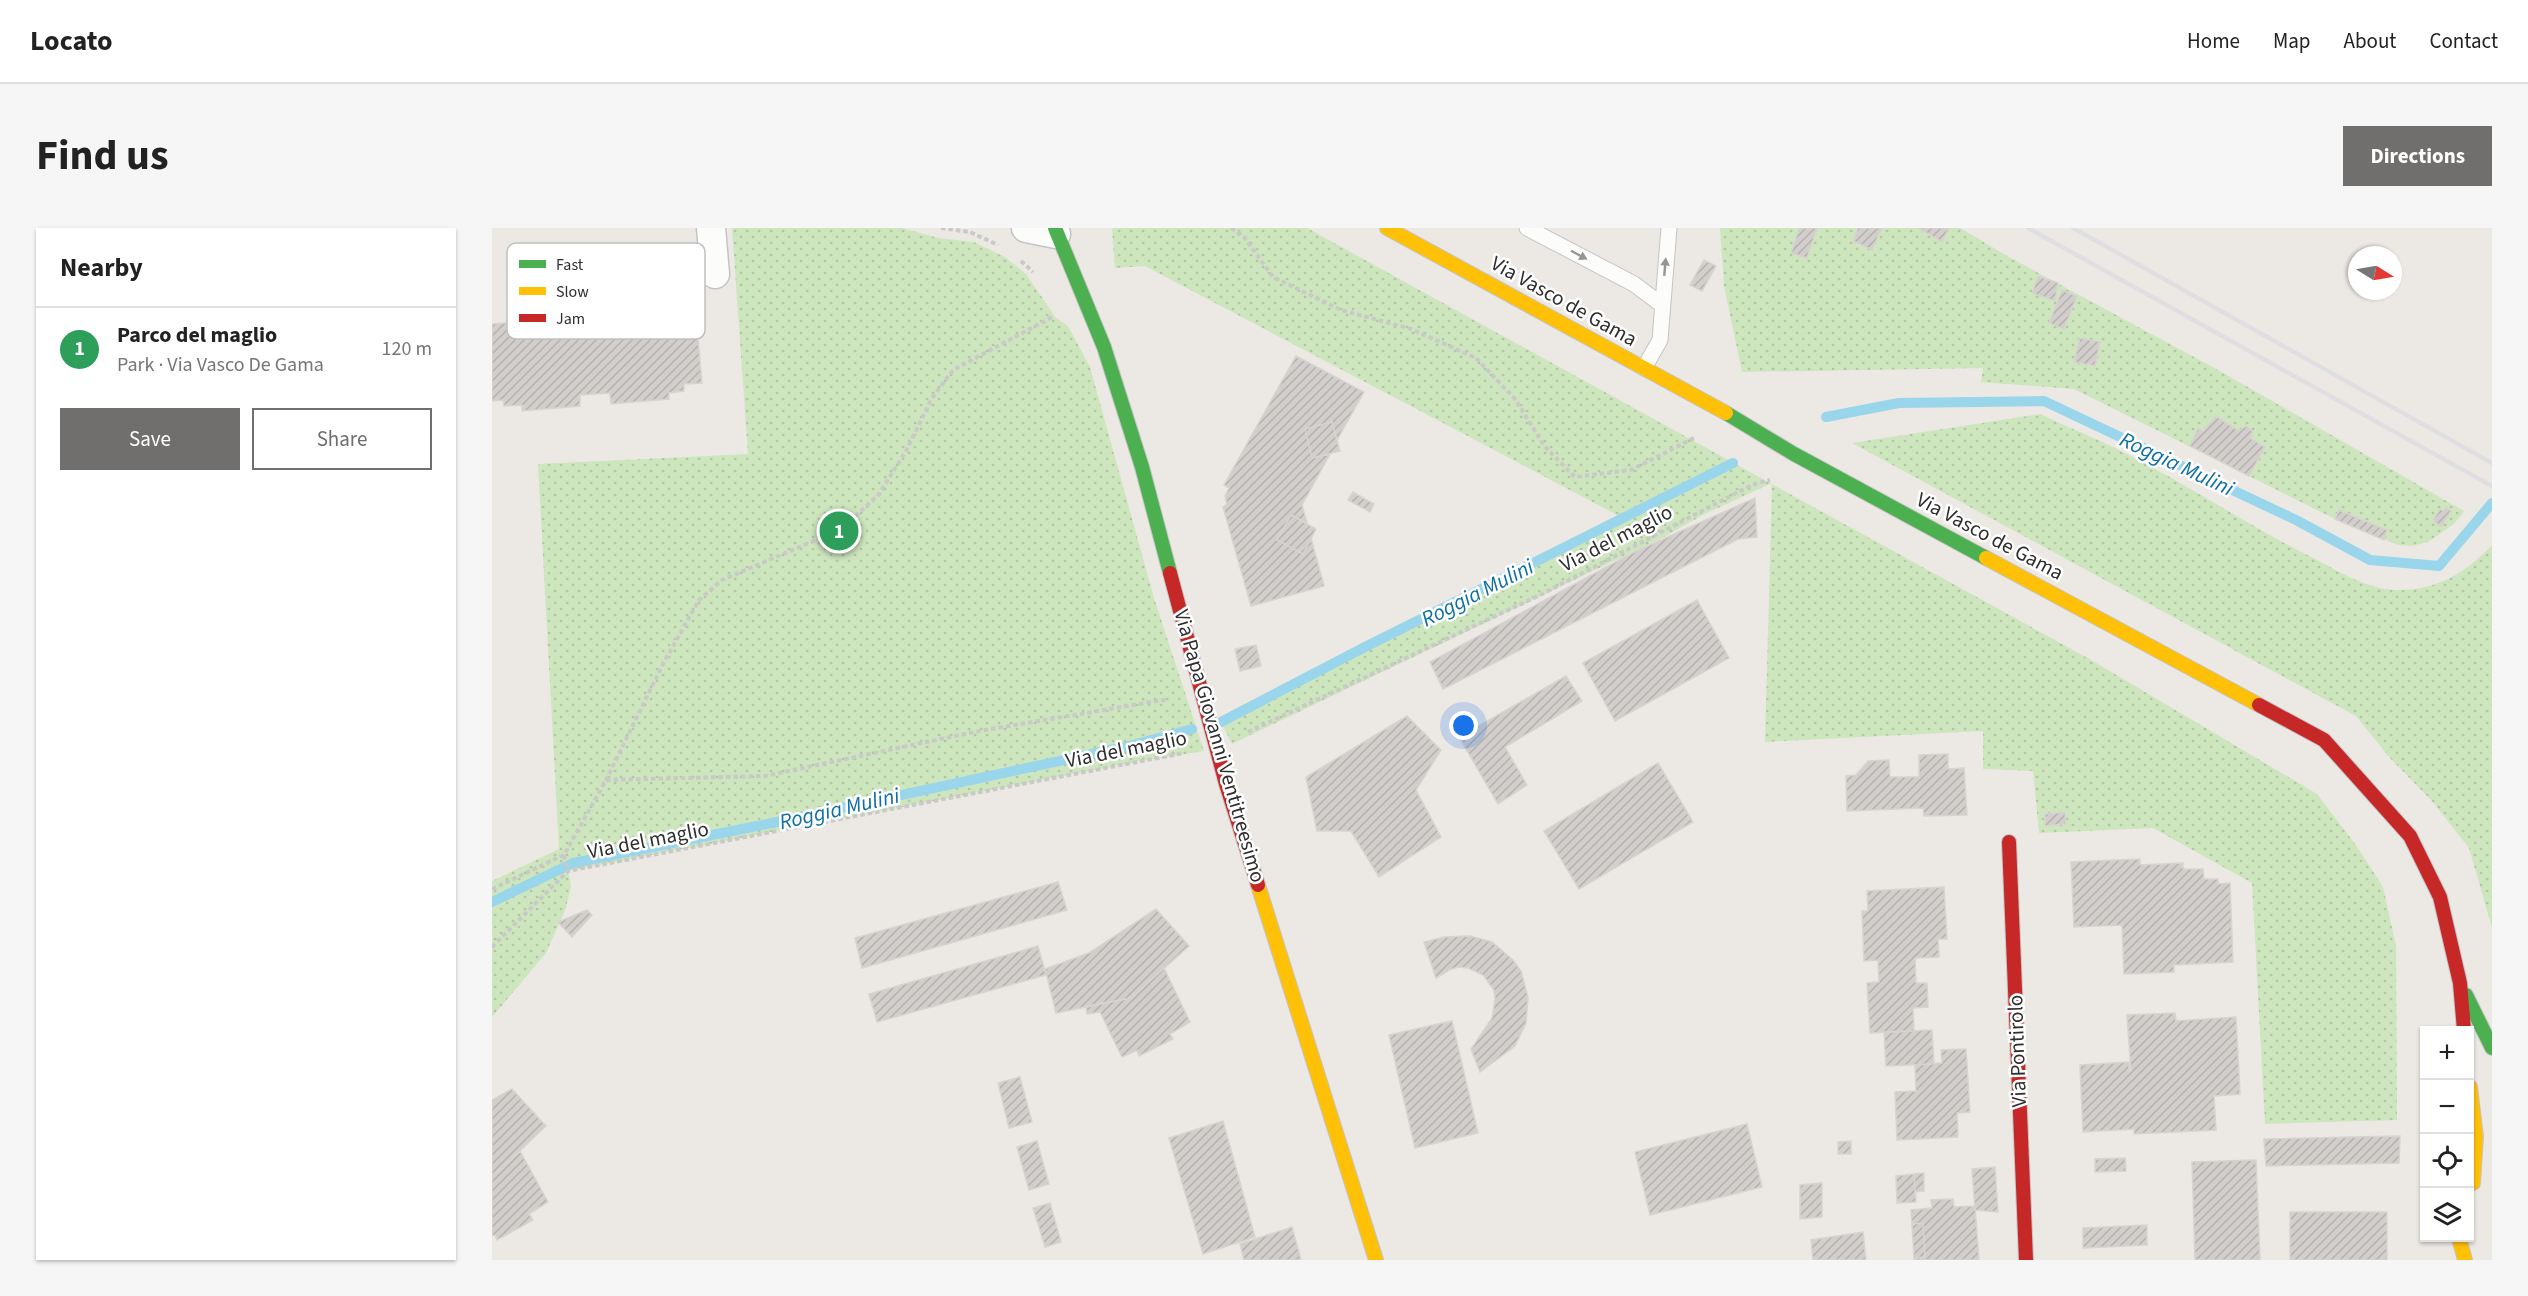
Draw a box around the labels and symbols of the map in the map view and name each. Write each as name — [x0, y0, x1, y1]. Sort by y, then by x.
legend — [507, 243, 705, 339]
north arrow — [2348, 246, 2402, 300]
street label: Via Vasco de Gama — [1485, 248, 1643, 354]
one-way arrow — [1571, 250, 1588, 260]
text: Fast — [556, 254, 584, 276]
one-way arrow — [1661, 257, 1670, 276]
text: Slow — [556, 281, 589, 303]
text: Jam — [556, 308, 585, 330]
water label: Roggia Mulini — [2114, 424, 2240, 505]
street label: Via Vasco de Gama — [1911, 484, 2069, 588]
street label: Via del maglio — [1554, 497, 1678, 579]
pin: 1 — [820, 508, 858, 554]
water label: Roggia Mulini — [1416, 550, 1540, 635]
street label: Via Papa Giovanni Ventitreesimo — [1167, 606, 1273, 886]
your location — [1449, 711, 1478, 740]
street label: Via del maglio — [1063, 723, 1189, 775]
water label: Roggia Mulini — [776, 779, 903, 838]
street label: Via del maglio — [585, 814, 711, 866]
street label: Via Pontirolo — [2000, 994, 2034, 1108]

